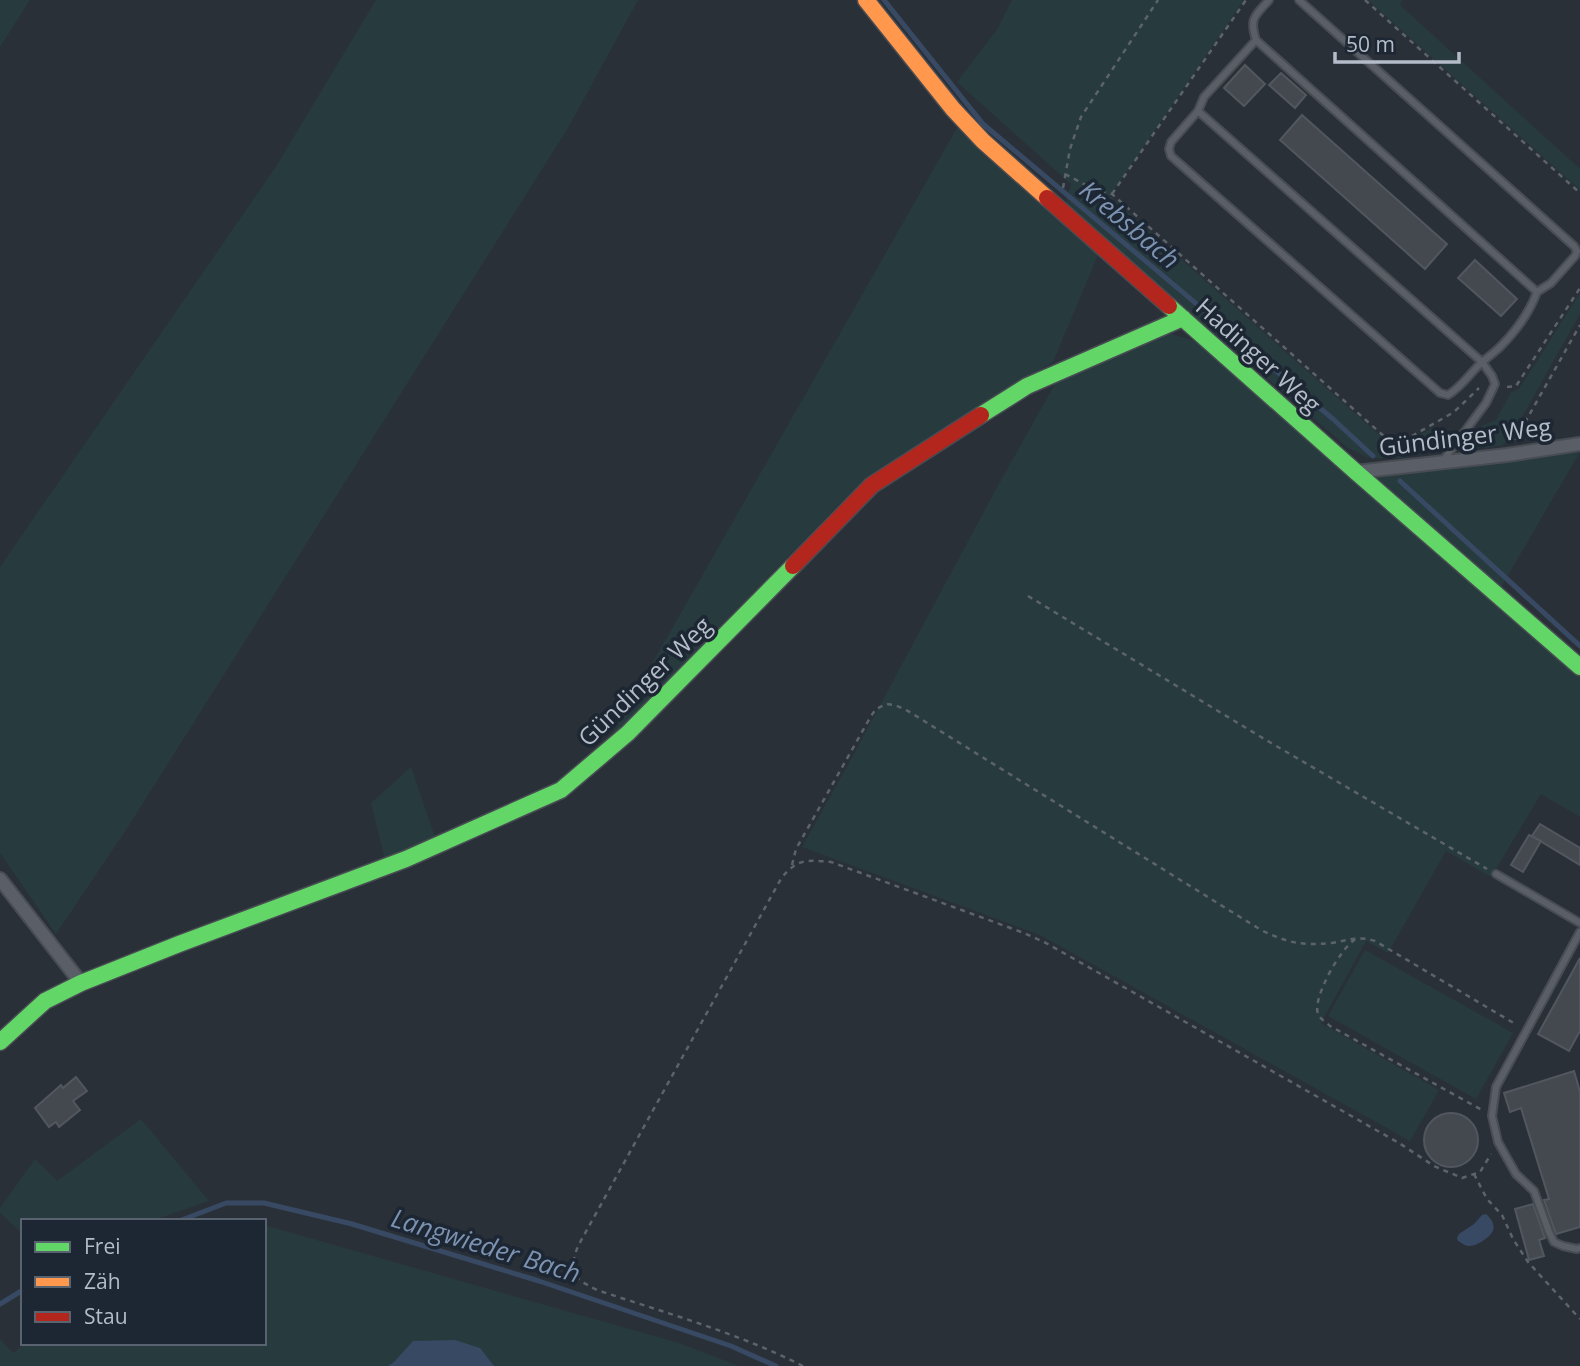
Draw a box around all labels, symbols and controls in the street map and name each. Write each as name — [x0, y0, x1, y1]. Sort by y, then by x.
scale bar — [1335, 21, 1459, 65]
text: 50 m — [1346, 30, 1395, 58]
water label: Krebsbach — [1072, 171, 1188, 277]
street label: Hadinger Weg — [1189, 290, 1329, 420]
street label: Gündinger Weg — [1377, 409, 1553, 463]
street label: Gündinger Weg — [570, 609, 718, 753]
water label: Langwieder Bach — [387, 1199, 585, 1291]
legend — [21, 1219, 266, 1345]
text: Frei — [84, 1232, 121, 1260]
text: Zäh — [84, 1267, 121, 1295]
text: Stau — [84, 1302, 128, 1330]

